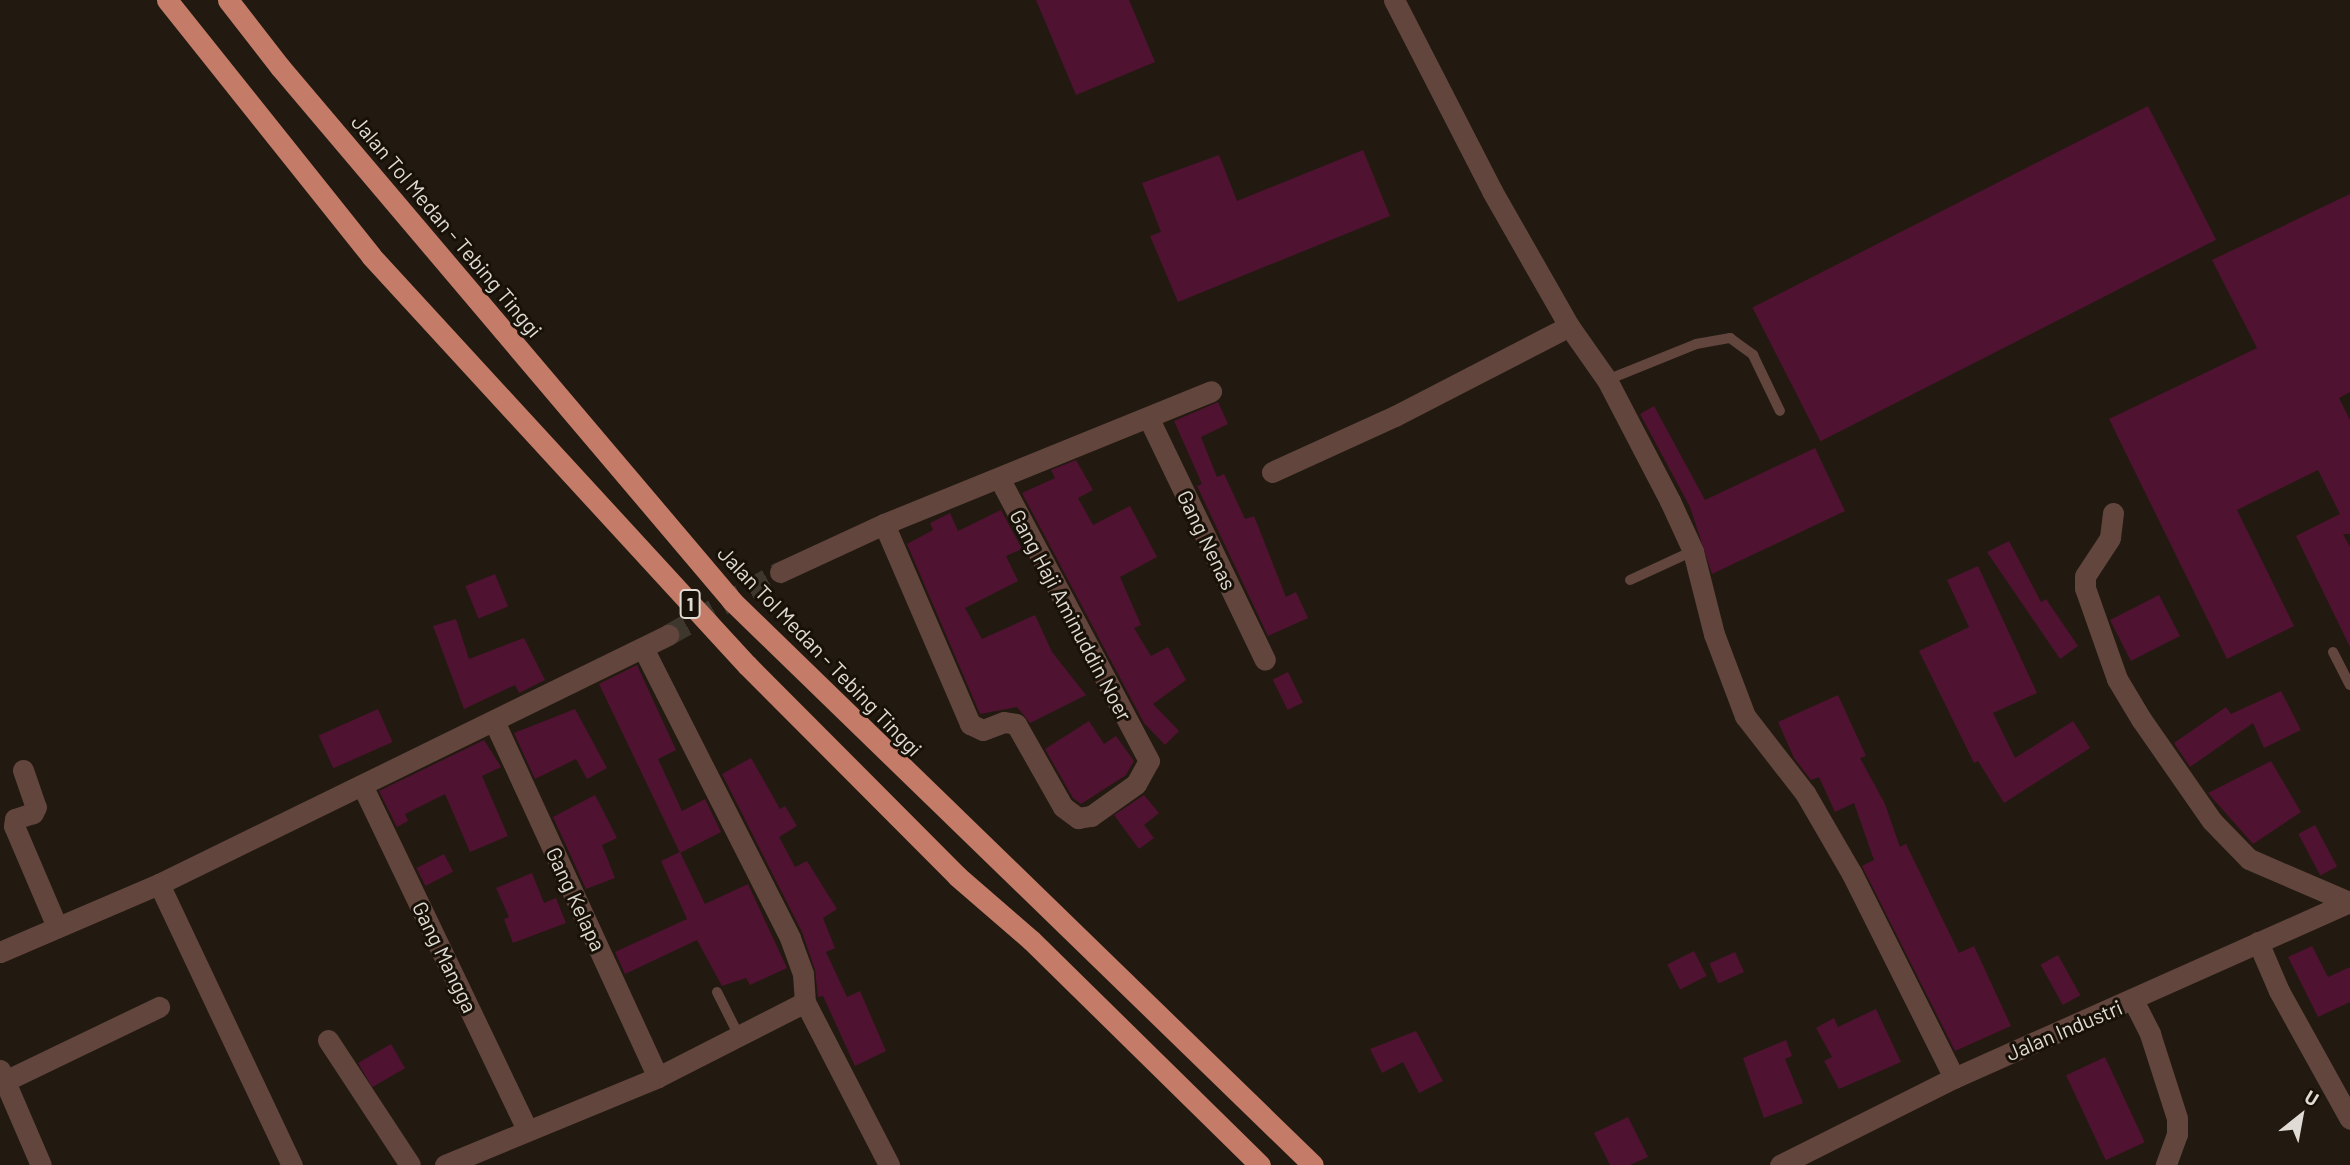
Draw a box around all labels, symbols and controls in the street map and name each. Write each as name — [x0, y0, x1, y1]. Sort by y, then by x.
street label: Jalan Tol Medan - Tebing Tinggi — [346, 110, 548, 342]
street label: Gang Nenas — [1172, 486, 1242, 594]
street label: Gang Haji Aminuddin Noer — [1005, 505, 1137, 725]
street label: Jalan Tol Medan - Tebing Tinggi — [713, 541, 927, 761]
road number: 1 — [680, 589, 700, 620]
street label: Gang Kelapa — [541, 843, 611, 955]
street label: Gang Mangga — [407, 897, 483, 1017]
street label: Jalan Industri — [2002, 994, 2126, 1066]
north arrow — [2266, 1081, 2336, 1151]
text: U — [2301, 1085, 2323, 1111]

